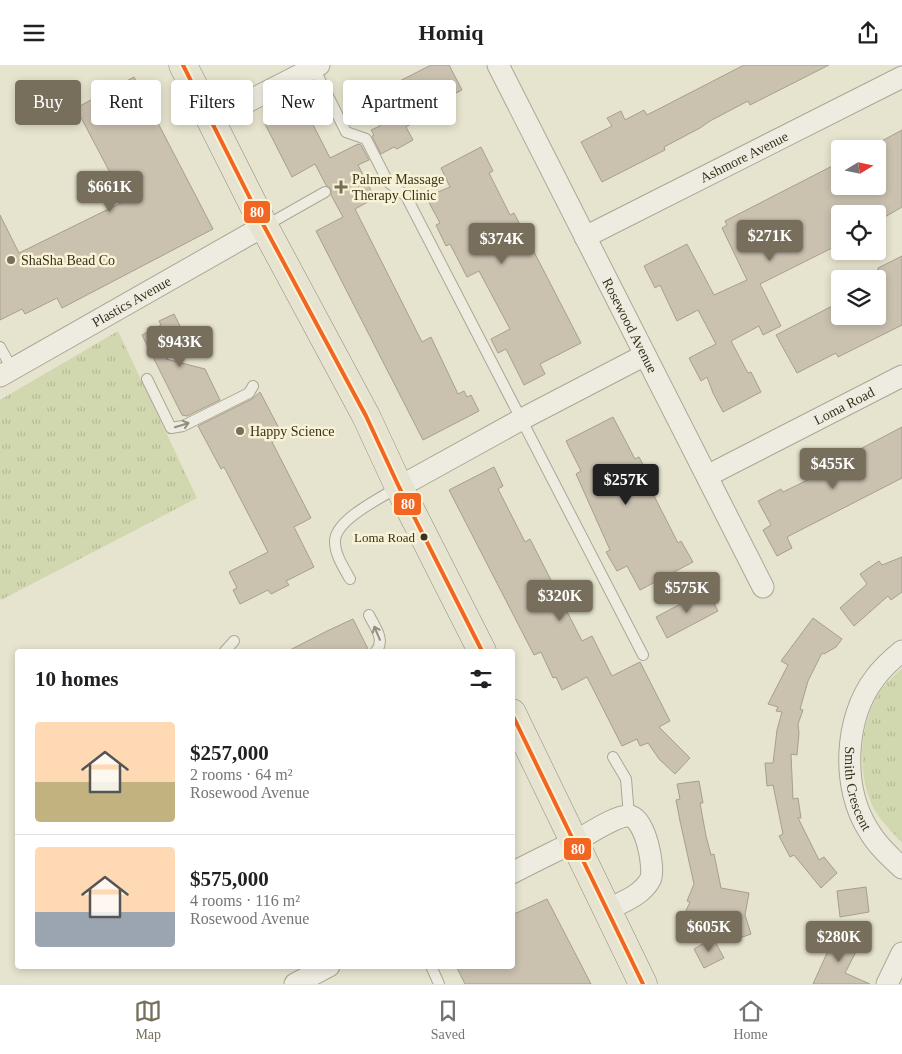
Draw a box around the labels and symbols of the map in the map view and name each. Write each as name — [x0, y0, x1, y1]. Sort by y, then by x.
street label: Ashmore Avenue — [697, 128, 790, 185]
north arrow — [831, 140, 886, 195]
pin: $661K — [75, 171, 145, 213]
place label: Palmer Massage Therapy Clinic — [352, 172, 444, 203]
marker: Palmer Massage Therapy Clinic — [334, 180, 348, 194]
line badge: 80 — [243, 200, 271, 224]
text: 80 — [250, 205, 264, 220]
pin: $271K — [735, 219, 805, 262]
pin: $374K — [467, 223, 537, 265]
place label: ShaSha Bead Co — [21, 253, 115, 268]
marker: ShaSha Bead Co — [5, 254, 17, 266]
street label: Plastics Avenue — [89, 273, 173, 330]
street label: Rosewood Avenue — [600, 275, 660, 375]
pin: $943K — [145, 325, 215, 368]
street label: Loma Road — [811, 384, 877, 427]
one-way arrow — [174, 419, 190, 429]
place label: Happy Science — [250, 424, 334, 439]
marker: Happy Science — [234, 425, 246, 437]
pin: $455K — [798, 447, 868, 490]
pin: $257K — [591, 463, 661, 506]
line badge: 80 — [393, 492, 422, 516]
text: 80 — [401, 497, 415, 512]
place label: Loma Road — [354, 530, 415, 545]
marker: Loma Road — [419, 532, 429, 542]
pin: $575K — [652, 571, 722, 614]
pin: $320K — [525, 579, 595, 622]
one-way arrow — [372, 626, 381, 641]
street label: Smith Crescent — [842, 746, 874, 833]
line badge: 80 — [563, 837, 592, 861]
text: 80 — [571, 842, 585, 857]
pin: $605K — [674, 911, 744, 953]
pin: $280K — [804, 921, 874, 963]

